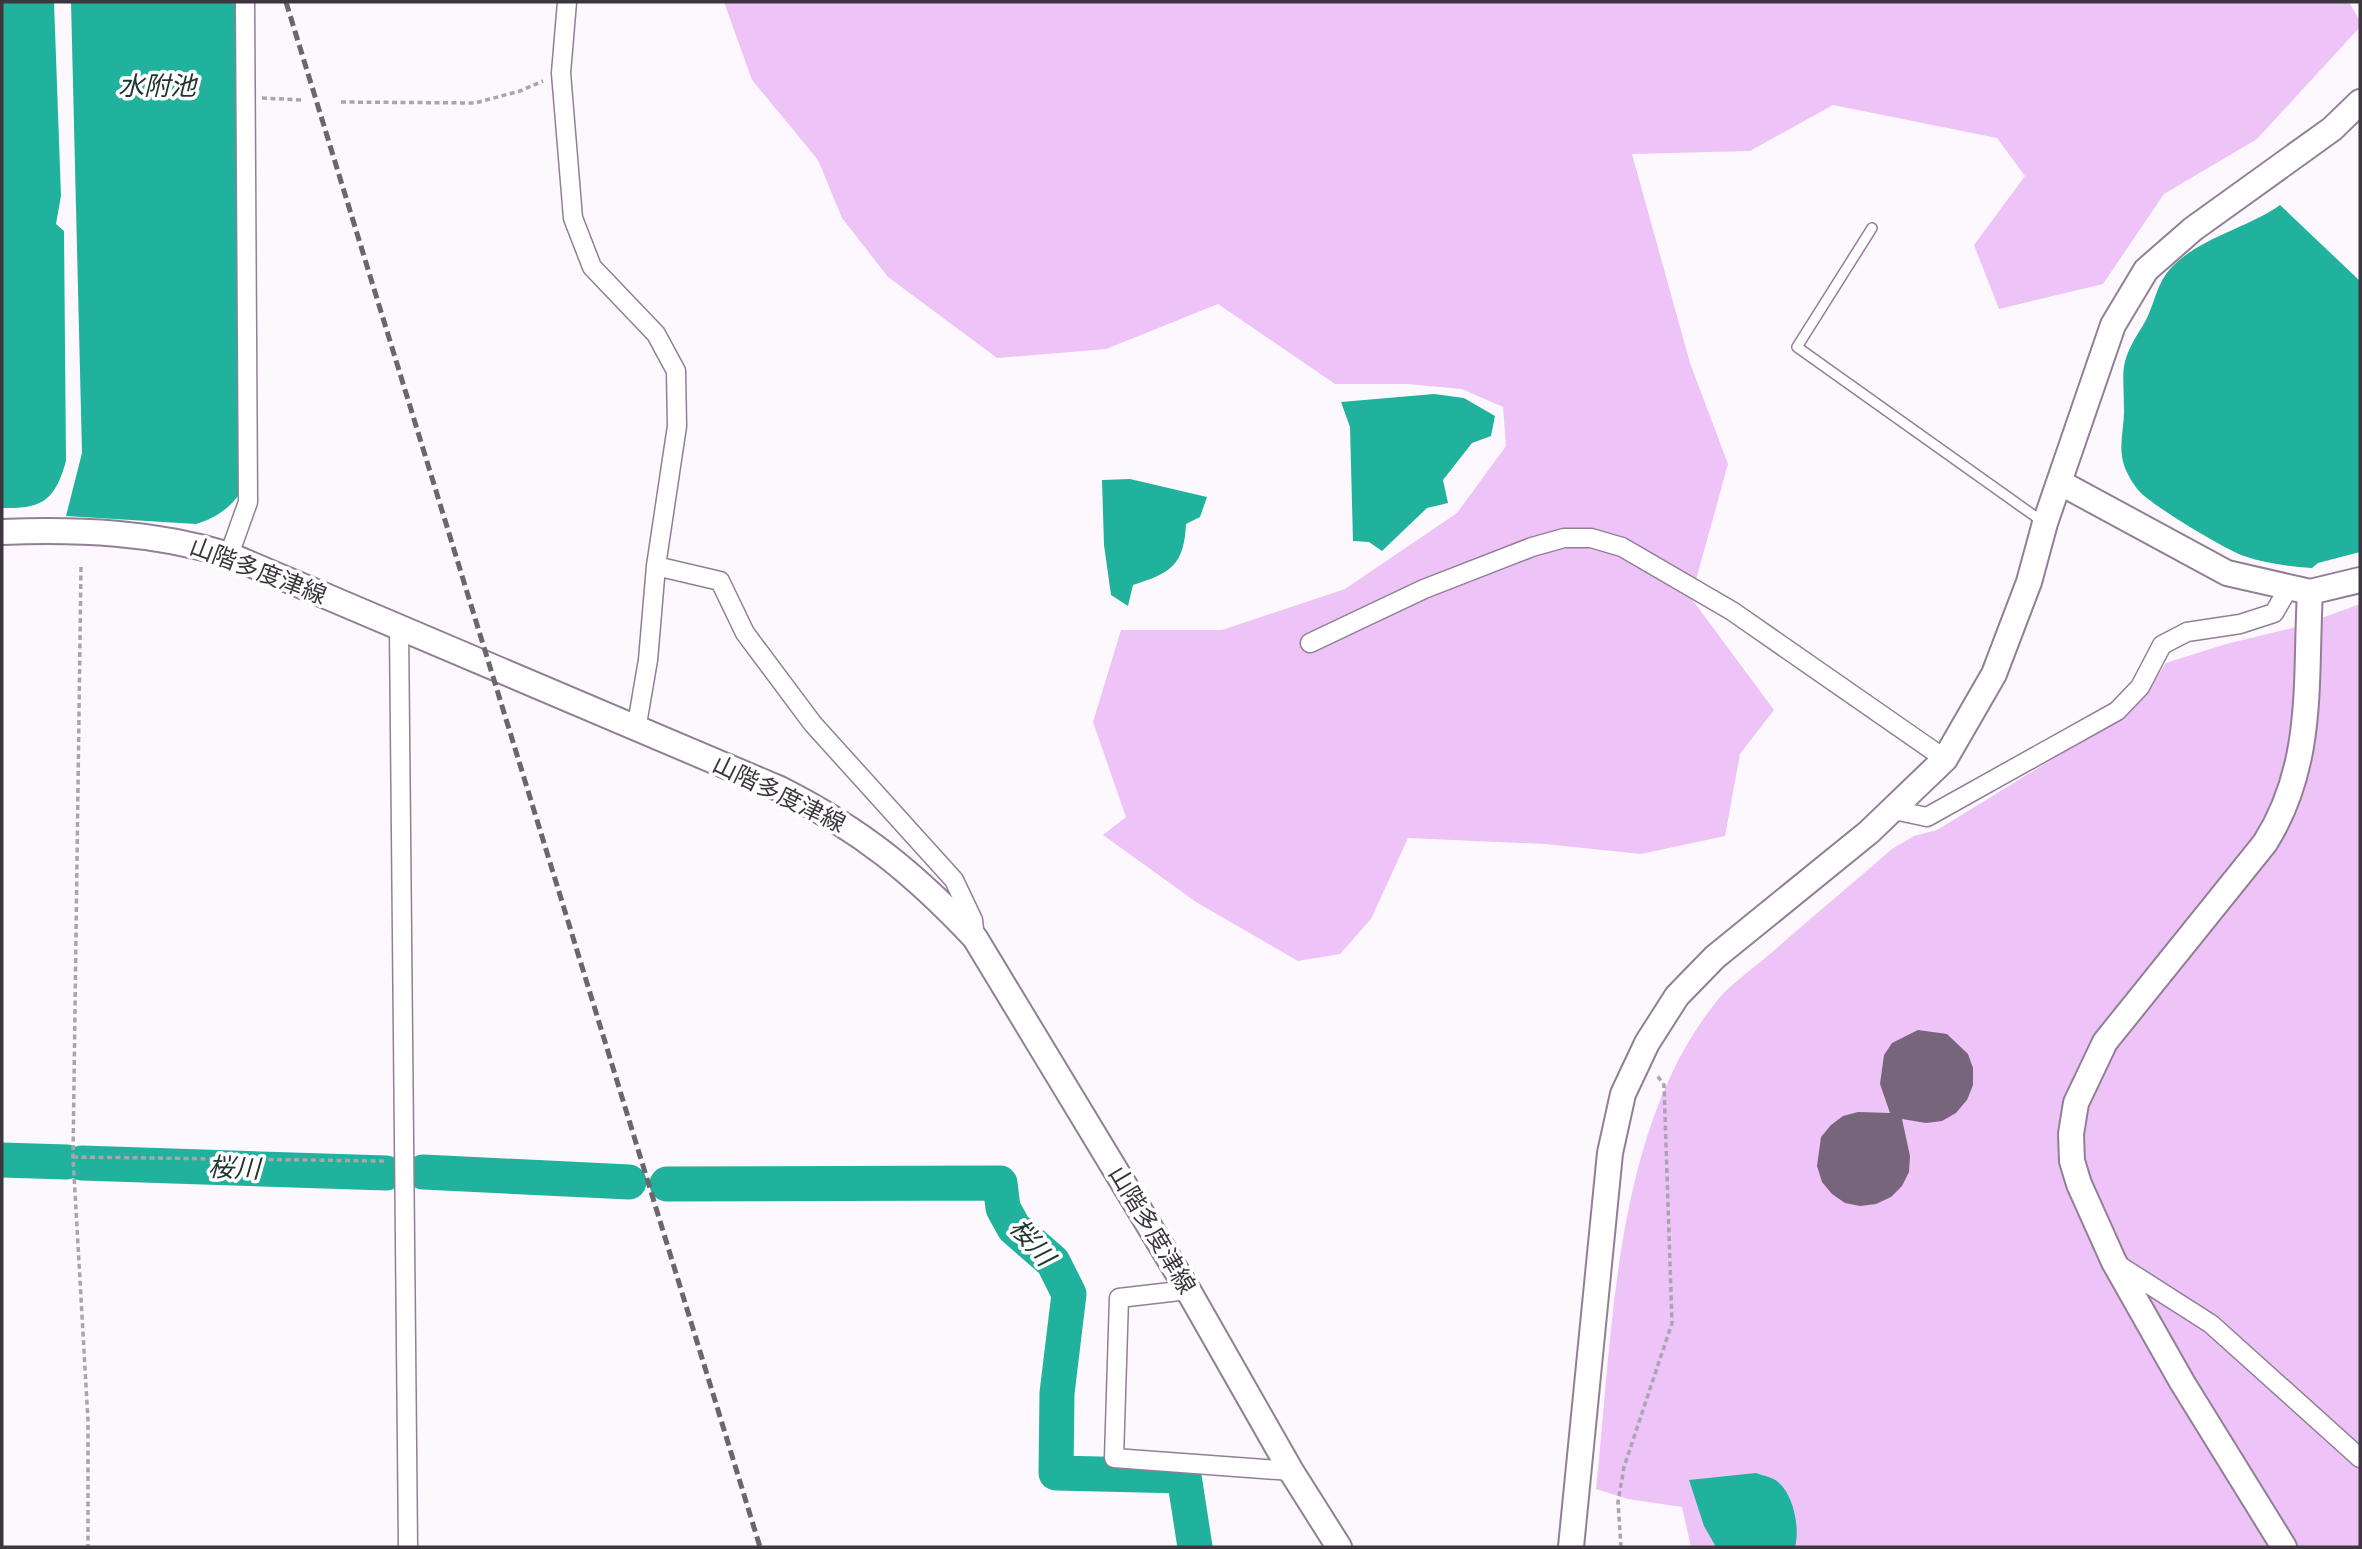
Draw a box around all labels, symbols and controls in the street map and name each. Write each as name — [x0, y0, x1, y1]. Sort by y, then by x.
water label: 水附池 — [118, 70, 199, 102]
street label: 山階多度津線 — [186, 531, 331, 610]
street label: 山階多度津線 — [708, 749, 850, 838]
water label: 桜川 — [207, 1151, 264, 1185]
street label: 山階多度津線 — [1103, 1161, 1202, 1299]
water label: 桜川 — [1003, 1212, 1063, 1274]

